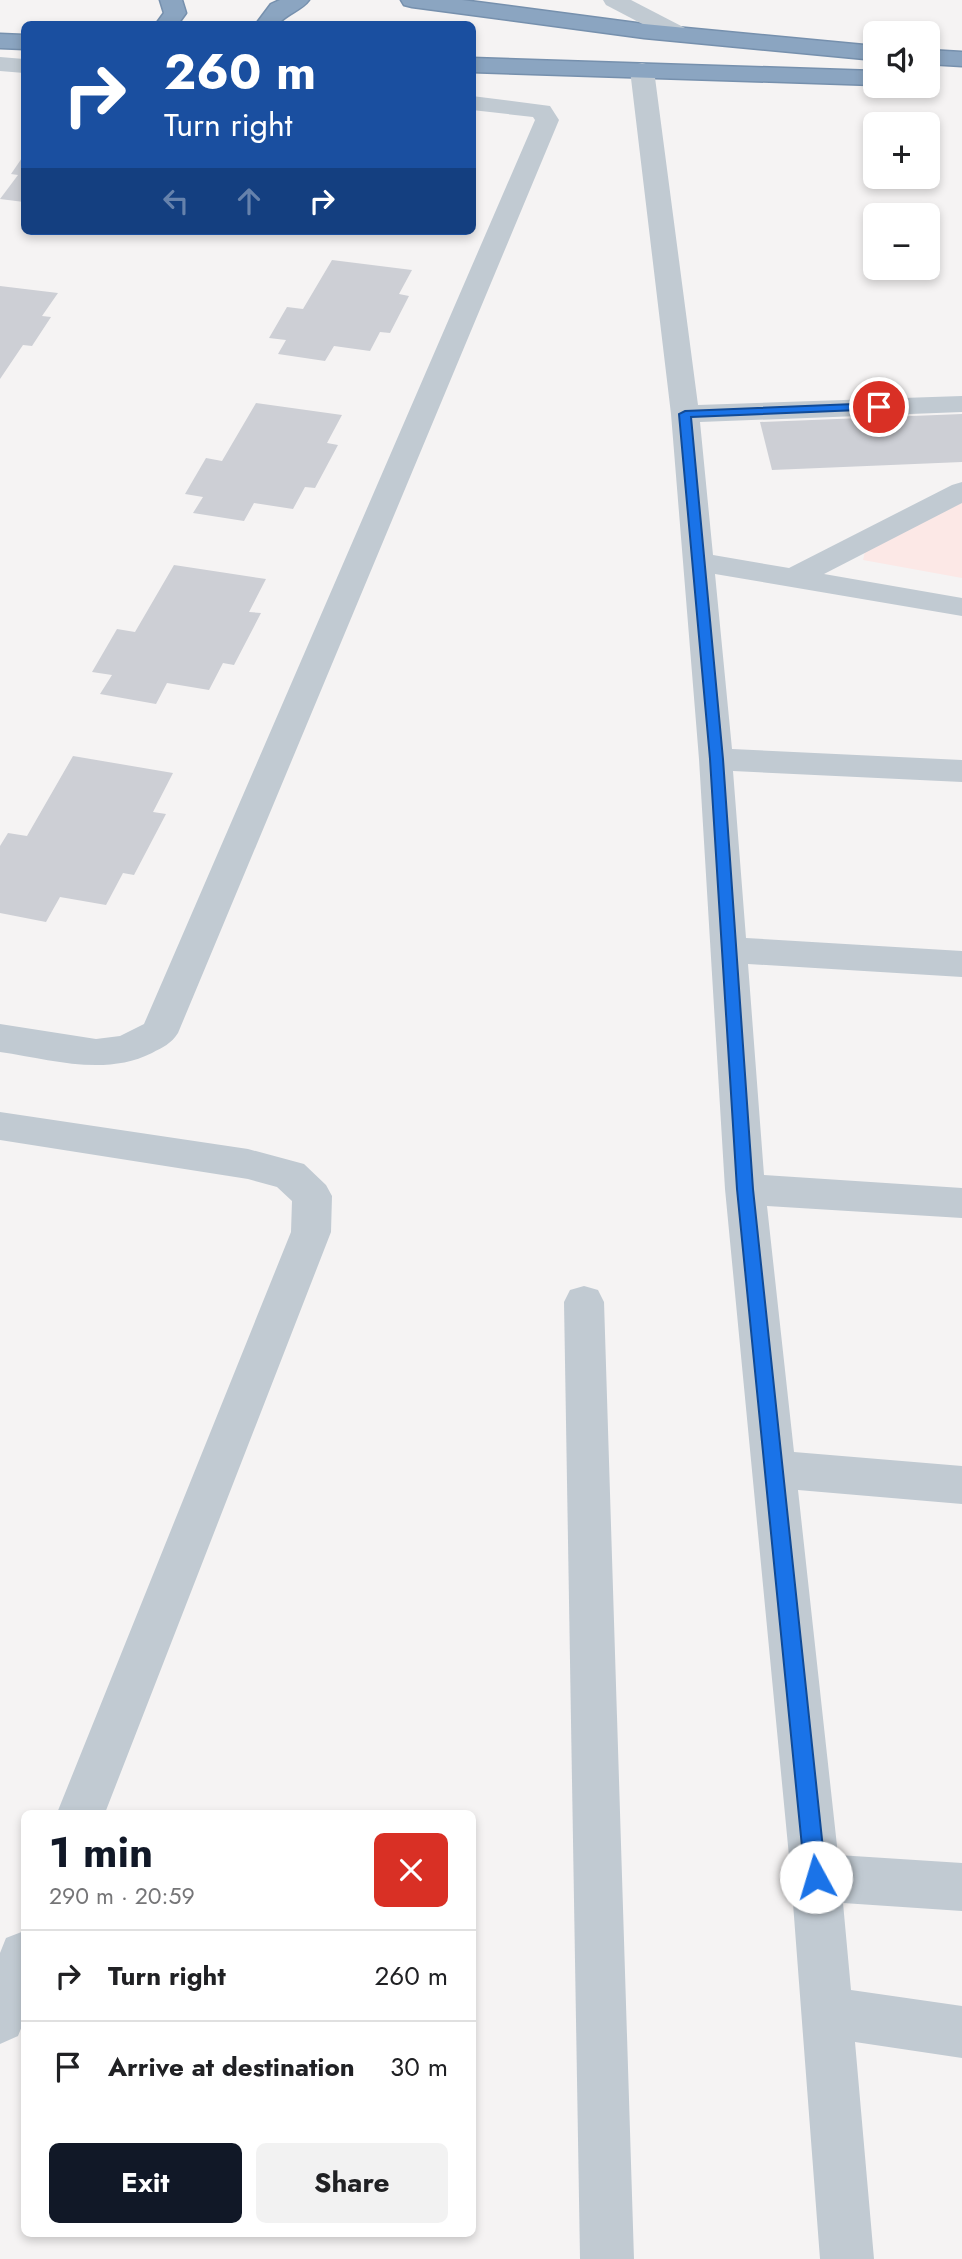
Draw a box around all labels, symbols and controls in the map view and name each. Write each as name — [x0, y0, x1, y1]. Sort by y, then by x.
map controls — [863, 21, 940, 280]
button: sound — [863, 21, 940, 98]
text: 260 m — [164, 37, 316, 107]
icon: right — [49, 49, 140, 140]
text: Turn right — [164, 102, 293, 148]
button: + — [863, 112, 940, 189]
icon: left — [157, 182, 195, 220]
icon: ahead — [230, 182, 268, 220]
icon: right — [303, 182, 341, 220]
button: − — [863, 203, 940, 280]
pin — [849, 377, 909, 437]
icon: arrive — [860, 388, 898, 426]
text: 1 min — [49, 1822, 153, 1883]
button: close — [374, 1833, 448, 1907]
position arrow — [779, 1840, 853, 1914]
text: 290 m · 20:59 — [49, 1879, 195, 1913]
icon: right — [49, 1957, 87, 1995]
text: Turn right — [108, 1957, 226, 1995]
text: 260 m — [375, 1957, 448, 1995]
icon: arrive — [49, 2048, 87, 2086]
text: Arrive at destination — [108, 2048, 355, 2086]
text: 30 m — [390, 2048, 448, 2086]
button: Exit — [49, 2143, 242, 2223]
button: Share — [256, 2143, 448, 2223]

